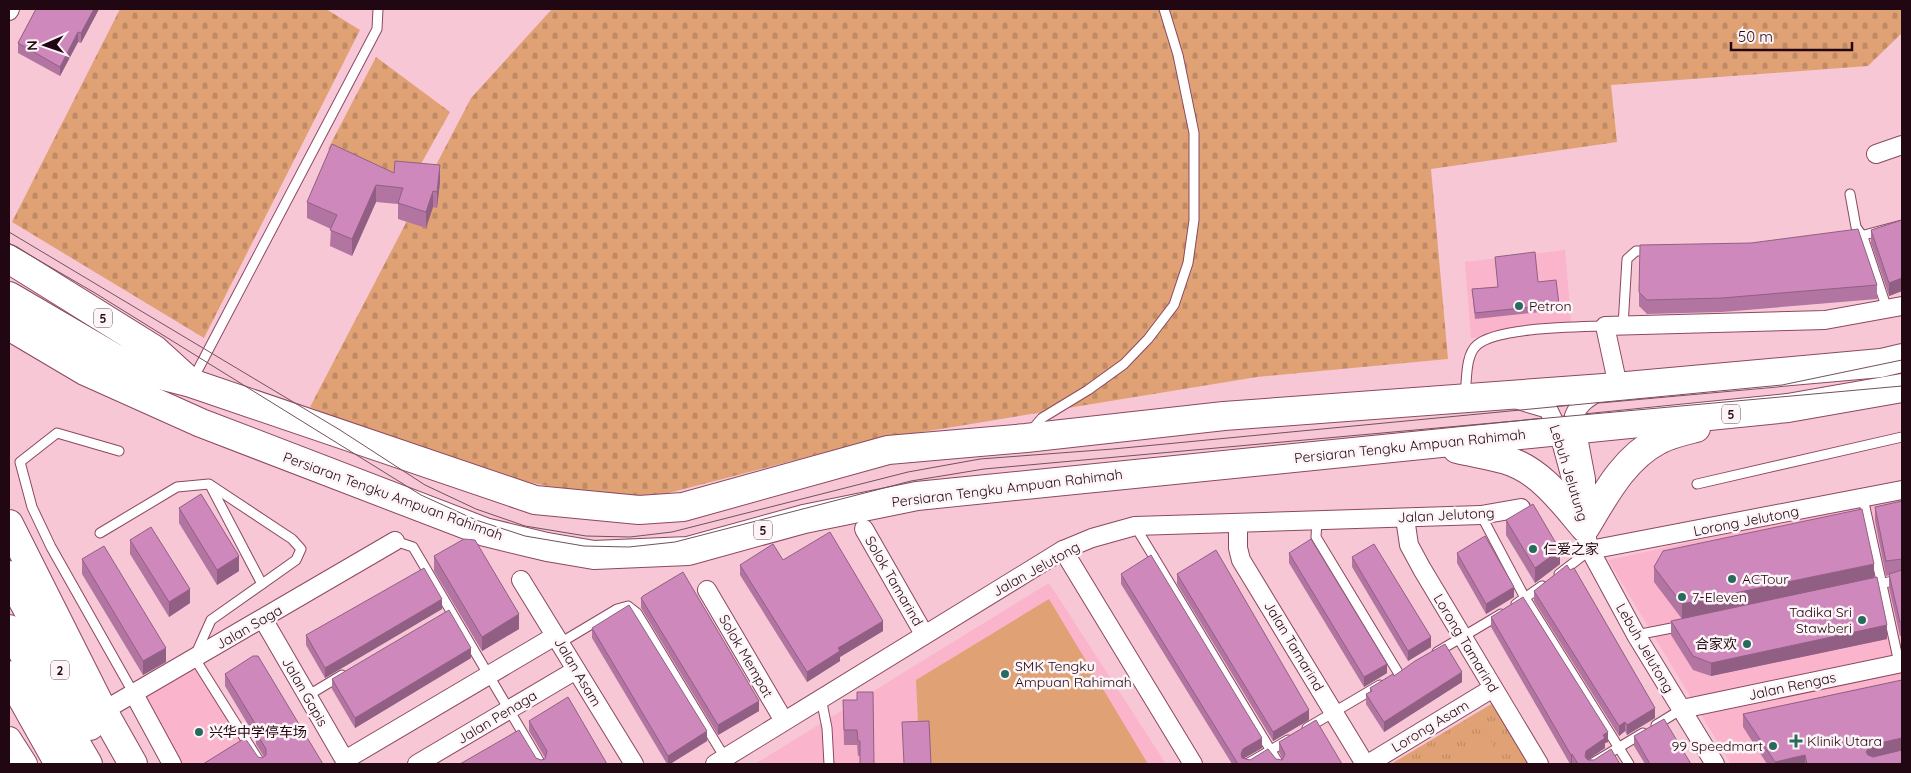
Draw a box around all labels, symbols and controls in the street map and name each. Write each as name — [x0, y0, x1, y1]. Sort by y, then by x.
north arrow — [20, 20, 70, 70]
scale bar — [1731, 20, 1852, 52]
text: 50 m — [1738, 27, 1773, 46]
text: N — [23, 40, 41, 51]
place label: Petron — [1529, 297, 1572, 315]
marker: Petron — [1513, 300, 1525, 312]
road number: 5 — [94, 308, 112, 328]
road number: 5 — [1722, 404, 1740, 424]
street label: Lebuh Jelutung — [1546, 422, 1592, 524]
street label: Persiaran Tengku Ampuan Rahimah — [1293, 425, 1527, 467]
street label: Persiaran Tengku Ampuan Rahimah — [281, 448, 505, 544]
street label: Persiaran Tengku Ampuan Rahimah — [890, 465, 1124, 511]
street label: Lorong Jelutong — [1692, 502, 1800, 540]
street label: Jalan Jelutong — [1397, 503, 1495, 527]
road number: 5 — [754, 520, 772, 540]
street label: Solok Tamarind — [861, 533, 927, 629]
street label: Jalan Jelutong — [989, 538, 1083, 600]
place label: 仁爱之家 — [1543, 540, 1599, 558]
marker: 仁爱之家 — [1527, 543, 1539, 555]
place label: ACTour — [1742, 570, 1789, 588]
marker: ACTour — [1726, 573, 1738, 585]
place label: 7-Eleven — [1692, 588, 1747, 606]
street label: Lorong Tamarind — [1429, 590, 1503, 696]
marker: 7-Eleven — [1676, 591, 1688, 603]
street label: Jalan Tamarind — [1260, 598, 1328, 694]
street label: Lebuh Jelutong — [1612, 600, 1678, 696]
street label: Jalan Saga — [213, 601, 285, 653]
place label: Tadika Sri Stawberi — [1789, 603, 1852, 637]
street label: Solok Mempat — [715, 611, 777, 701]
marker: Tadika Sri Stawberi — [1856, 614, 1868, 626]
street label: Jalan Asam — [550, 634, 606, 710]
place label: 合家欢 — [1695, 635, 1737, 653]
marker: 合家欢 — [1741, 638, 1753, 650]
street label: Jalan Gapis — [278, 654, 332, 730]
place label: SMK Tengku Ampuan Rahimah — [1015, 657, 1132, 691]
road number: 2 — [51, 660, 69, 680]
marker: SMK Tengku Ampuan Rahimah — [999, 668, 1011, 680]
street label: Jalan Rengas — [1747, 668, 1837, 704]
street label: Jalan Penaga — [454, 686, 540, 748]
street label: Lorong Asam — [1388, 696, 1472, 756]
place label: 兴华中学停车场 — [209, 723, 307, 741]
marker: 兴华中学停车场 — [193, 726, 205, 738]
place label: Klinik Utara — [1807, 732, 1882, 750]
marker: Klinik Utara — [1789, 734, 1803, 748]
place label: 99 Speedmart — [1672, 737, 1763, 755]
marker: 99 Speedmart — [1767, 740, 1779, 752]

